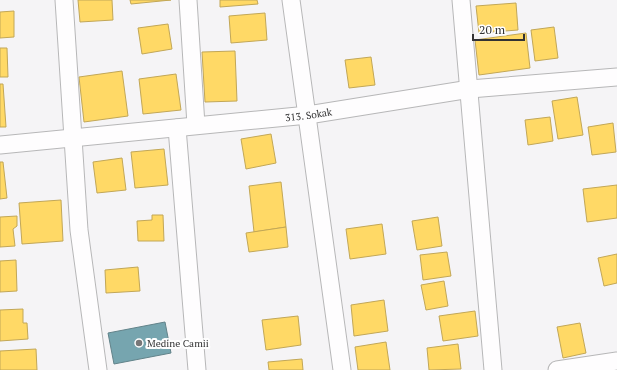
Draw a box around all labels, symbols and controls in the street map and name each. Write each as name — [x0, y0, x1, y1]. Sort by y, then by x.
scale bar — [473, 16, 524, 42]
text: 20 m — [479, 22, 506, 37]
street label: 313. Sokak — [284, 105, 334, 124]
place label: Medine Camii — [147, 337, 209, 350]
marker: Medine Camii — [134, 338, 144, 348]

